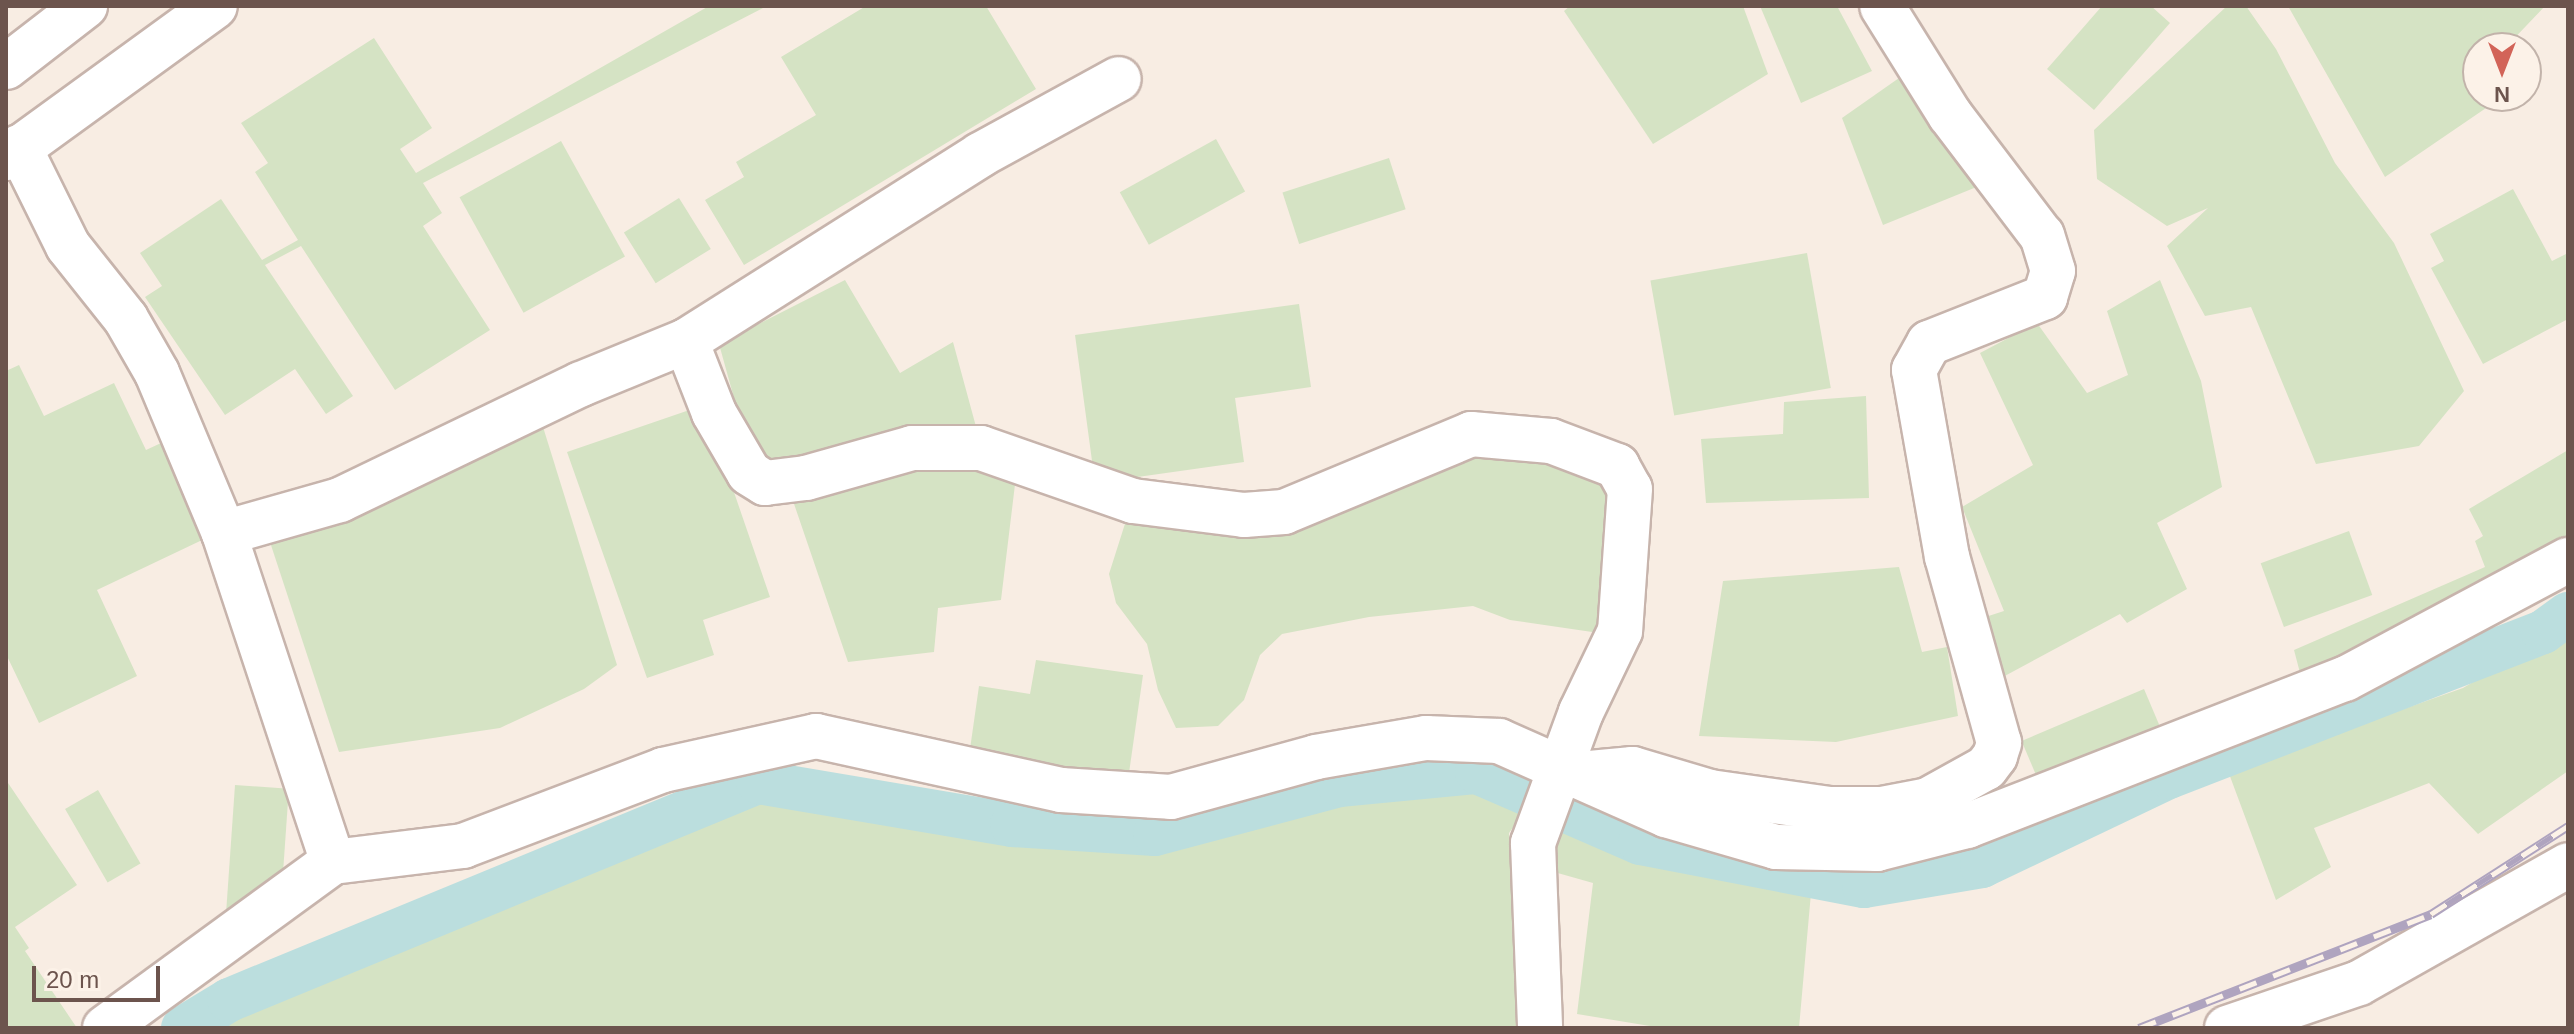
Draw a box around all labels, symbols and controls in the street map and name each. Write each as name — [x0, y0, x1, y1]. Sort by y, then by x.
north arrow — [2462, 32, 2542, 112]
text: N — [2494, 82, 2510, 107]
scale bar — [36, 950, 164, 1000]
text: 20 m — [46, 966, 99, 993]

